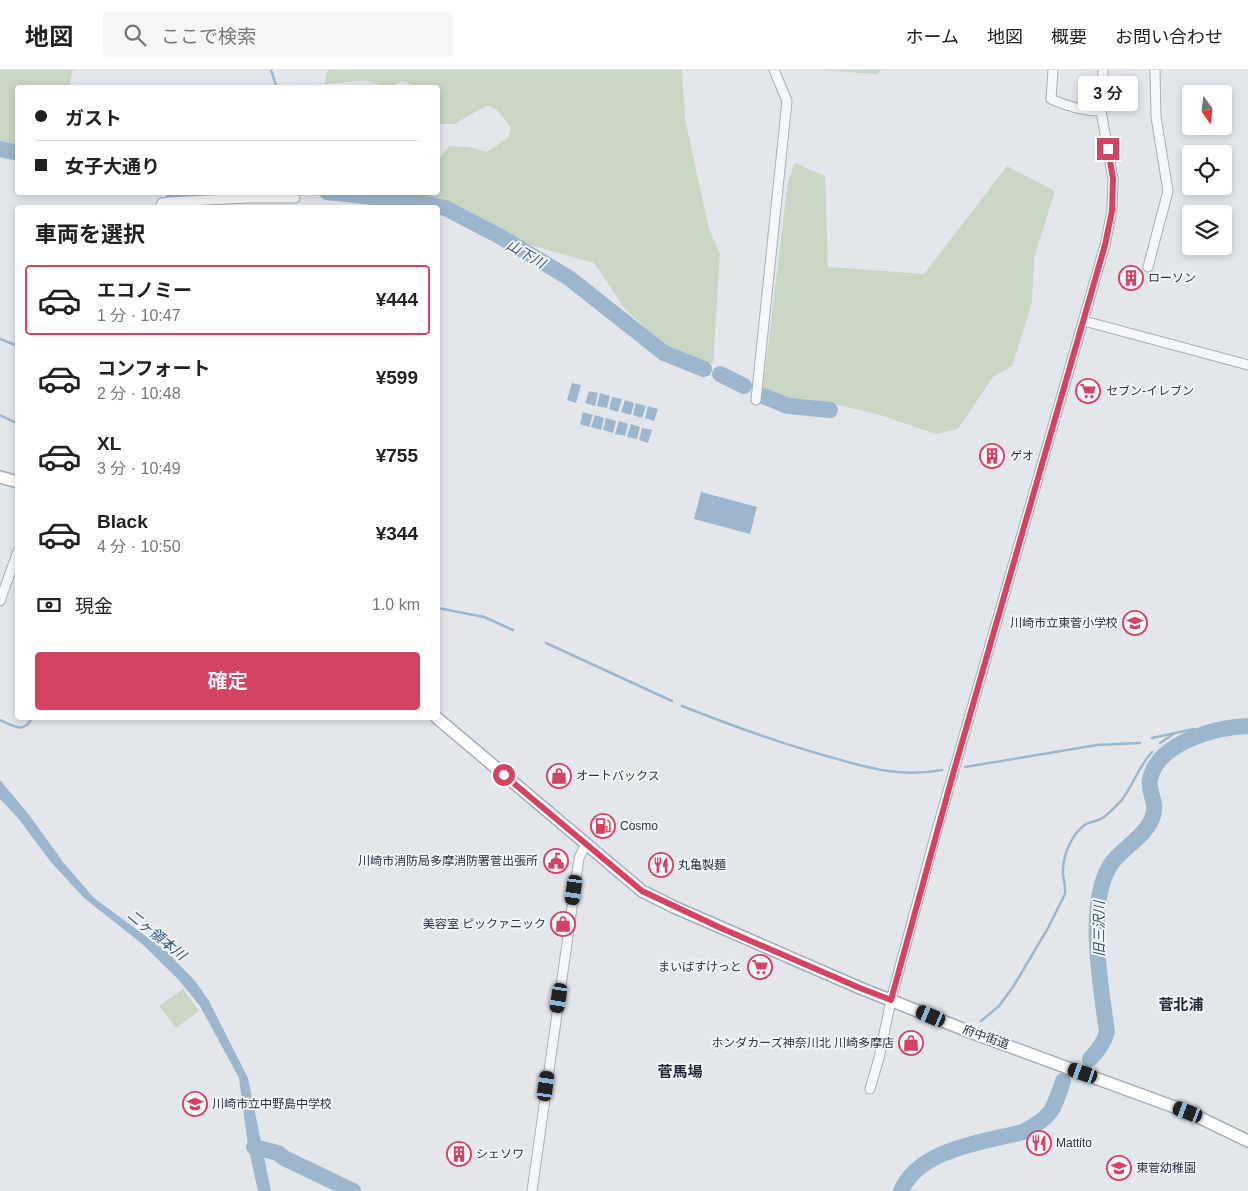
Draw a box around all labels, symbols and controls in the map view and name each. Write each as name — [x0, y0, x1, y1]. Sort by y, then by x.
search box — [103, 12, 453, 57]
icon: search — [121, 21, 149, 49]
text: 地図 — [25, 23, 73, 50]
text: ここで検索 — [161, 26, 256, 47]
text: ホーム — [906, 27, 959, 47]
text: 地図 — [987, 27, 1023, 47]
text: 概要 — [1051, 27, 1087, 47]
text: お問い合わせ — [1115, 27, 1223, 47]
callout: 3 分 — [1078, 77, 1138, 112]
text: 3 分 — [1093, 85, 1123, 102]
north arrow — [1182, 85, 1232, 135]
map controls — [1182, 85, 1232, 255]
text: ガスト — [65, 108, 122, 129]
route end — [1097, 138, 1119, 160]
button: locate — [1182, 145, 1232, 195]
text: 女子大通り — [65, 156, 160, 177]
button: layers — [1182, 205, 1232, 255]
text: 車両を選択 — [35, 222, 145, 247]
water label: 山下川 — [504, 237, 550, 272]
building icon: ローソン — [1118, 265, 1144, 291]
place label: ローソン — [1148, 271, 1196, 285]
icon: car — [37, 278, 82, 323]
text: エコノミー — [97, 280, 192, 301]
text: ¥444 — [376, 289, 418, 310]
text: 1 分 · 10:47 — [97, 307, 181, 324]
icon: car — [37, 356, 82, 401]
text: コンフォート — [97, 358, 210, 379]
text: ¥599 — [376, 367, 418, 388]
supermarket icon: セブン-イレブン — [1075, 378, 1101, 404]
place label: セブン-イレブン — [1106, 384, 1194, 398]
text: 2 分 · 10:48 — [97, 385, 181, 402]
text: XL — [97, 433, 121, 454]
icon: car — [37, 434, 82, 479]
building icon: ゲオ — [979, 443, 1005, 469]
text: ¥755 — [376, 445, 418, 466]
place label: ゲオ — [1010, 449, 1034, 463]
text: 3 分 · 10:49 — [97, 460, 181, 477]
text: Black — [97, 511, 148, 532]
icon: car — [37, 512, 82, 557]
text: ¥344 — [376, 523, 418, 544]
text: 4 分 · 10:50 — [97, 538, 181, 555]
icon: cash — [35, 591, 63, 619]
text: 現金 — [75, 596, 113, 617]
text: 1.0 km — [372, 596, 420, 613]
school or university icon: 川崎市立東菅小学校 — [1122, 610, 1148, 636]
place label: 川崎市立東菅小学校 — [1010, 616, 1118, 630]
button: 確定 — [35, 652, 420, 710]
shop icon: オートバックス — [546, 763, 572, 789]
route start — [493, 764, 515, 786]
place label: オートバックス — [576, 769, 660, 783]
fuel station icon: Cosmo — [590, 813, 616, 839]
place label: Cosmo — [620, 819, 658, 833]
public building icon: 川崎市消防局多摩消防署菅出張所 — [543, 848, 569, 874]
restaurant icon: 丸亀製麺 — [648, 852, 674, 878]
place label: 川崎市消防局多摩消防署菅出張所 — [358, 854, 538, 868]
place label: 丸亀製麺 — [678, 858, 726, 872]
car — [564, 874, 583, 906]
water label: 旧三沢川 — [1091, 899, 1107, 957]
water label: 二ヶ領本川 — [125, 907, 191, 965]
shop icon: 美容室 ピックァニック — [550, 911, 576, 937]
place label: 美容室 ピックァニック — [423, 917, 546, 931]
supermarket icon: まいばすけっと — [747, 954, 773, 980]
place label: まいばすけっと — [658, 960, 742, 974]
car — [549, 982, 568, 1014]
district label: 菅北浦 — [1158, 996, 1204, 1013]
car — [914, 1003, 947, 1029]
street label: 府中街道 — [961, 1022, 1011, 1052]
shop icon: ホンダカーズ神奈川北 川崎多摩店 — [898, 1030, 924, 1056]
place label: ホンダカーズ神奈川北 川崎多摩店 — [711, 1036, 894, 1050]
car — [1066, 1061, 1099, 1085]
district label: 菅馬場 — [657, 1063, 703, 1080]
car — [536, 1070, 555, 1102]
school or university icon: 川崎市立中野島中学校 — [182, 1091, 208, 1117]
place label: 川崎市立中野島中学校 — [212, 1097, 332, 1111]
car — [1171, 1100, 1204, 1124]
restaurant icon: Mattito — [1026, 1130, 1052, 1156]
place label: Mattito — [1056, 1136, 1092, 1150]
building icon: シェソワ — [446, 1141, 472, 1167]
place label: シェソワ — [476, 1147, 524, 1161]
school or university icon: 東菅幼稚園 — [1106, 1155, 1132, 1181]
place label: 東菅幼稚園 — [1136, 1161, 1196, 1175]

